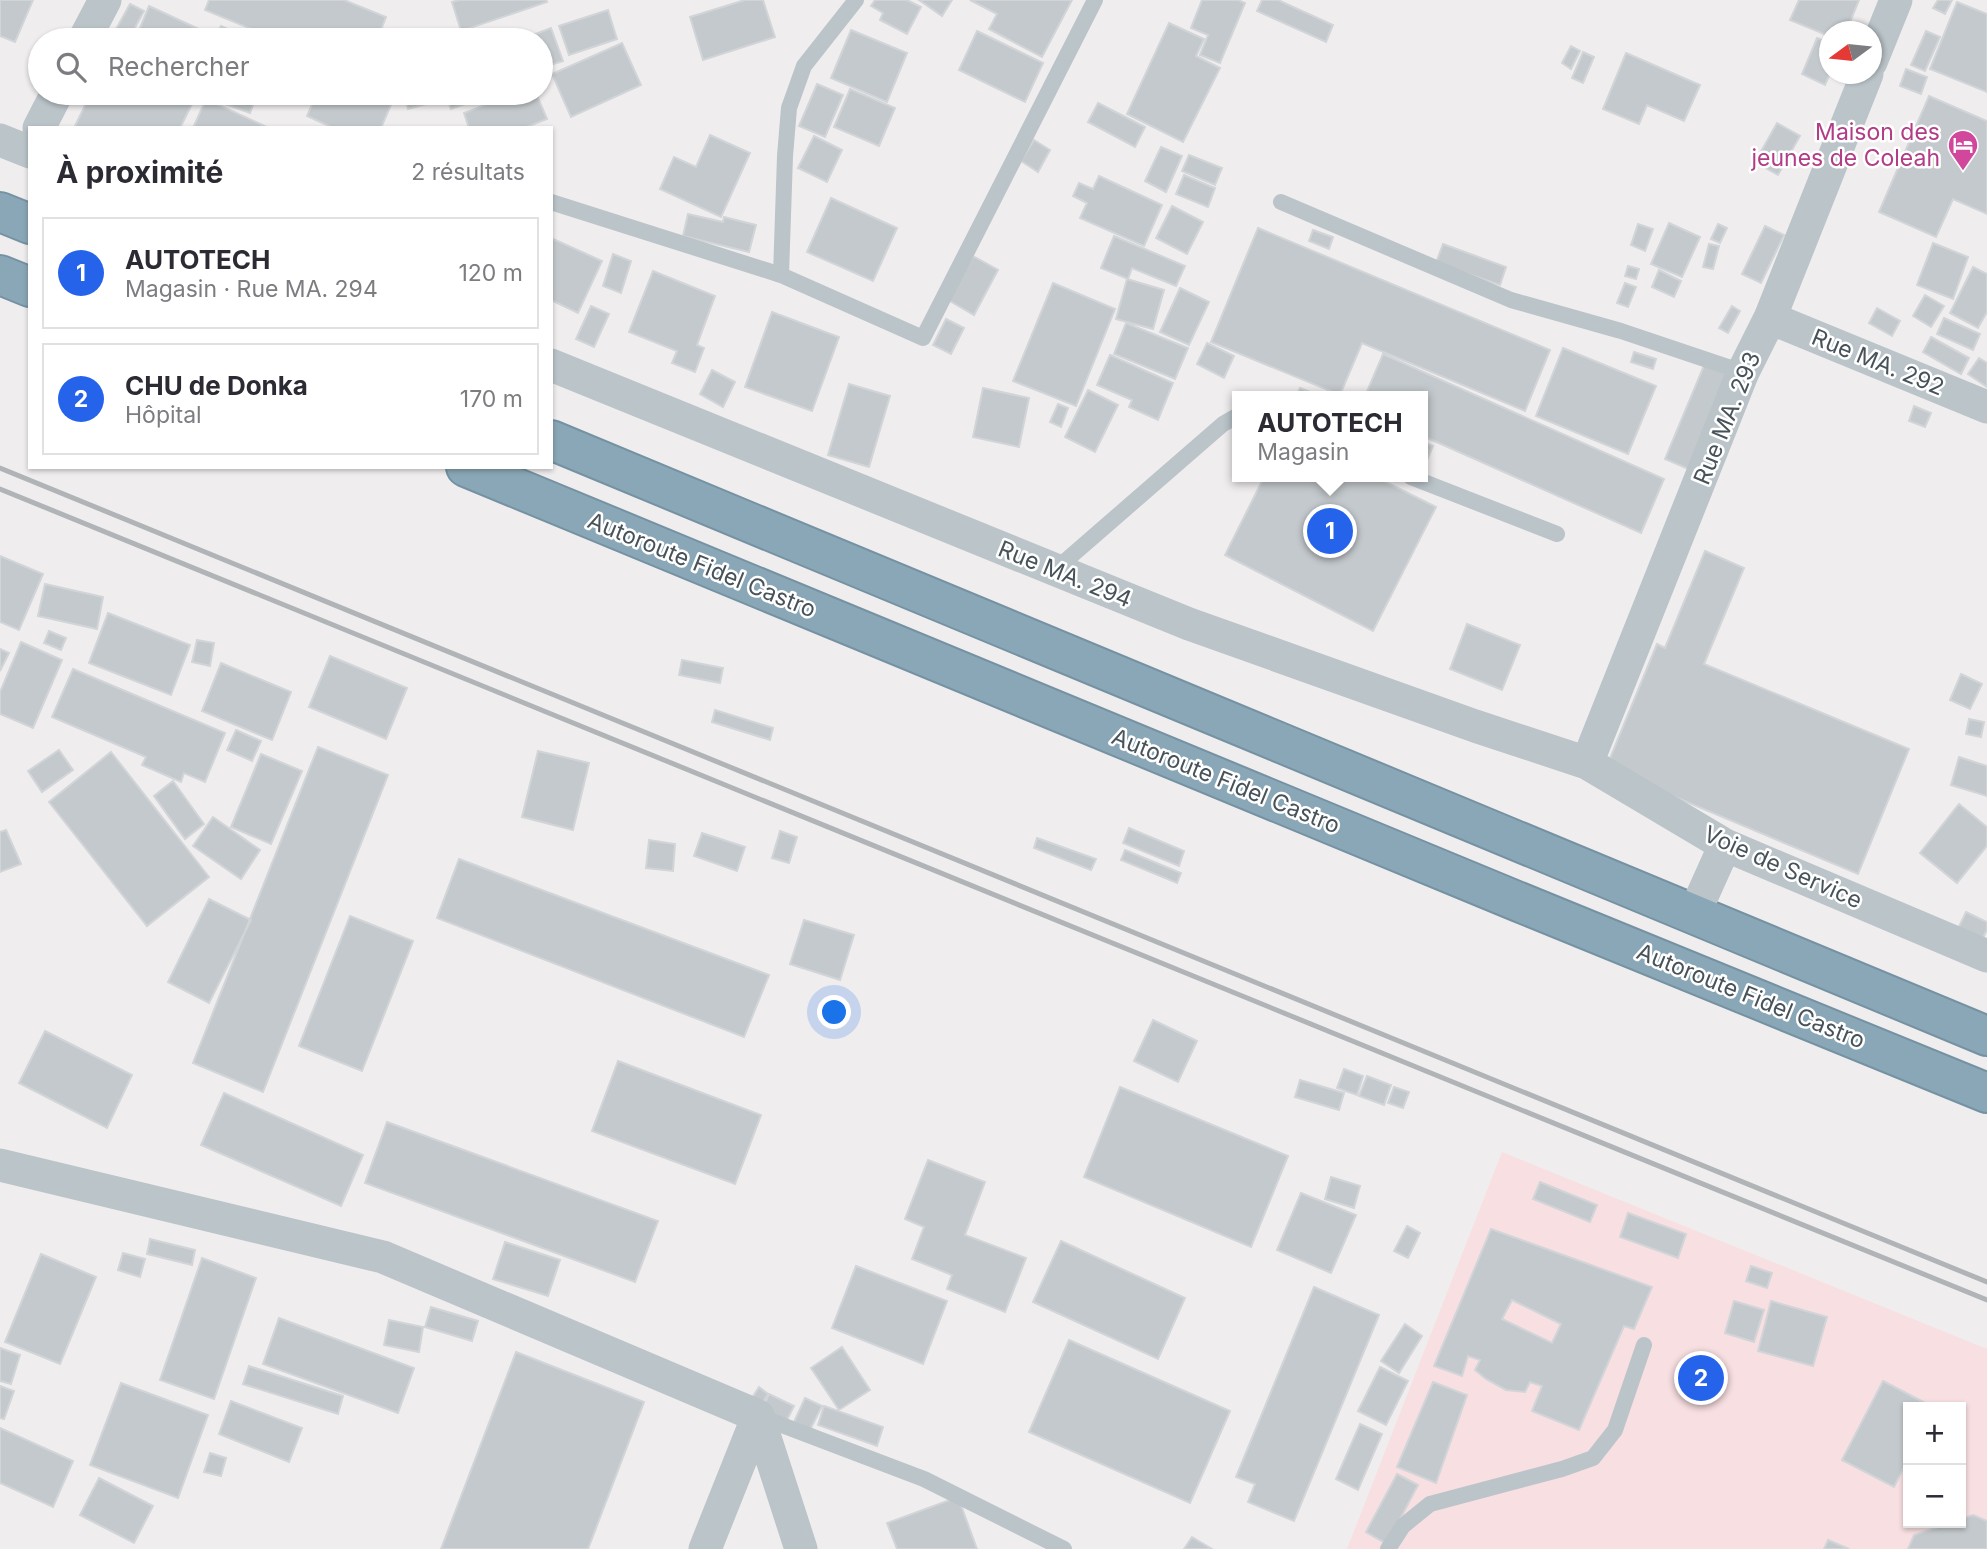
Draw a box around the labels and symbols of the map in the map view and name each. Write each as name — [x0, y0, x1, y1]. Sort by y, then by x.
north arrow — [1819, 21, 1882, 84]
place label: Maison des jeunes de Coleah — [1751, 118, 1940, 172]
hotel icon: Maison des jeunes de Coleah — [1946, 128, 1980, 172]
street label: Rue MA. 292 — [1808, 323, 1948, 401]
street label: Rue MA. 293 — [1688, 348, 1766, 488]
pin: 1 — [1307, 505, 1353, 557]
street label: Autoroute Fidel Castro — [584, 506, 820, 624]
street label: Rue MA. 294 — [994, 535, 1136, 613]
street label: Autoroute Fidel Castro — [1108, 722, 1344, 840]
street label: Voie de Service — [1700, 820, 1866, 914]
street label: Autoroute Fidel Castro — [1633, 937, 1869, 1055]
your location — [817, 995, 851, 1029]
pin: 2 — [1678, 1352, 1724, 1404]

